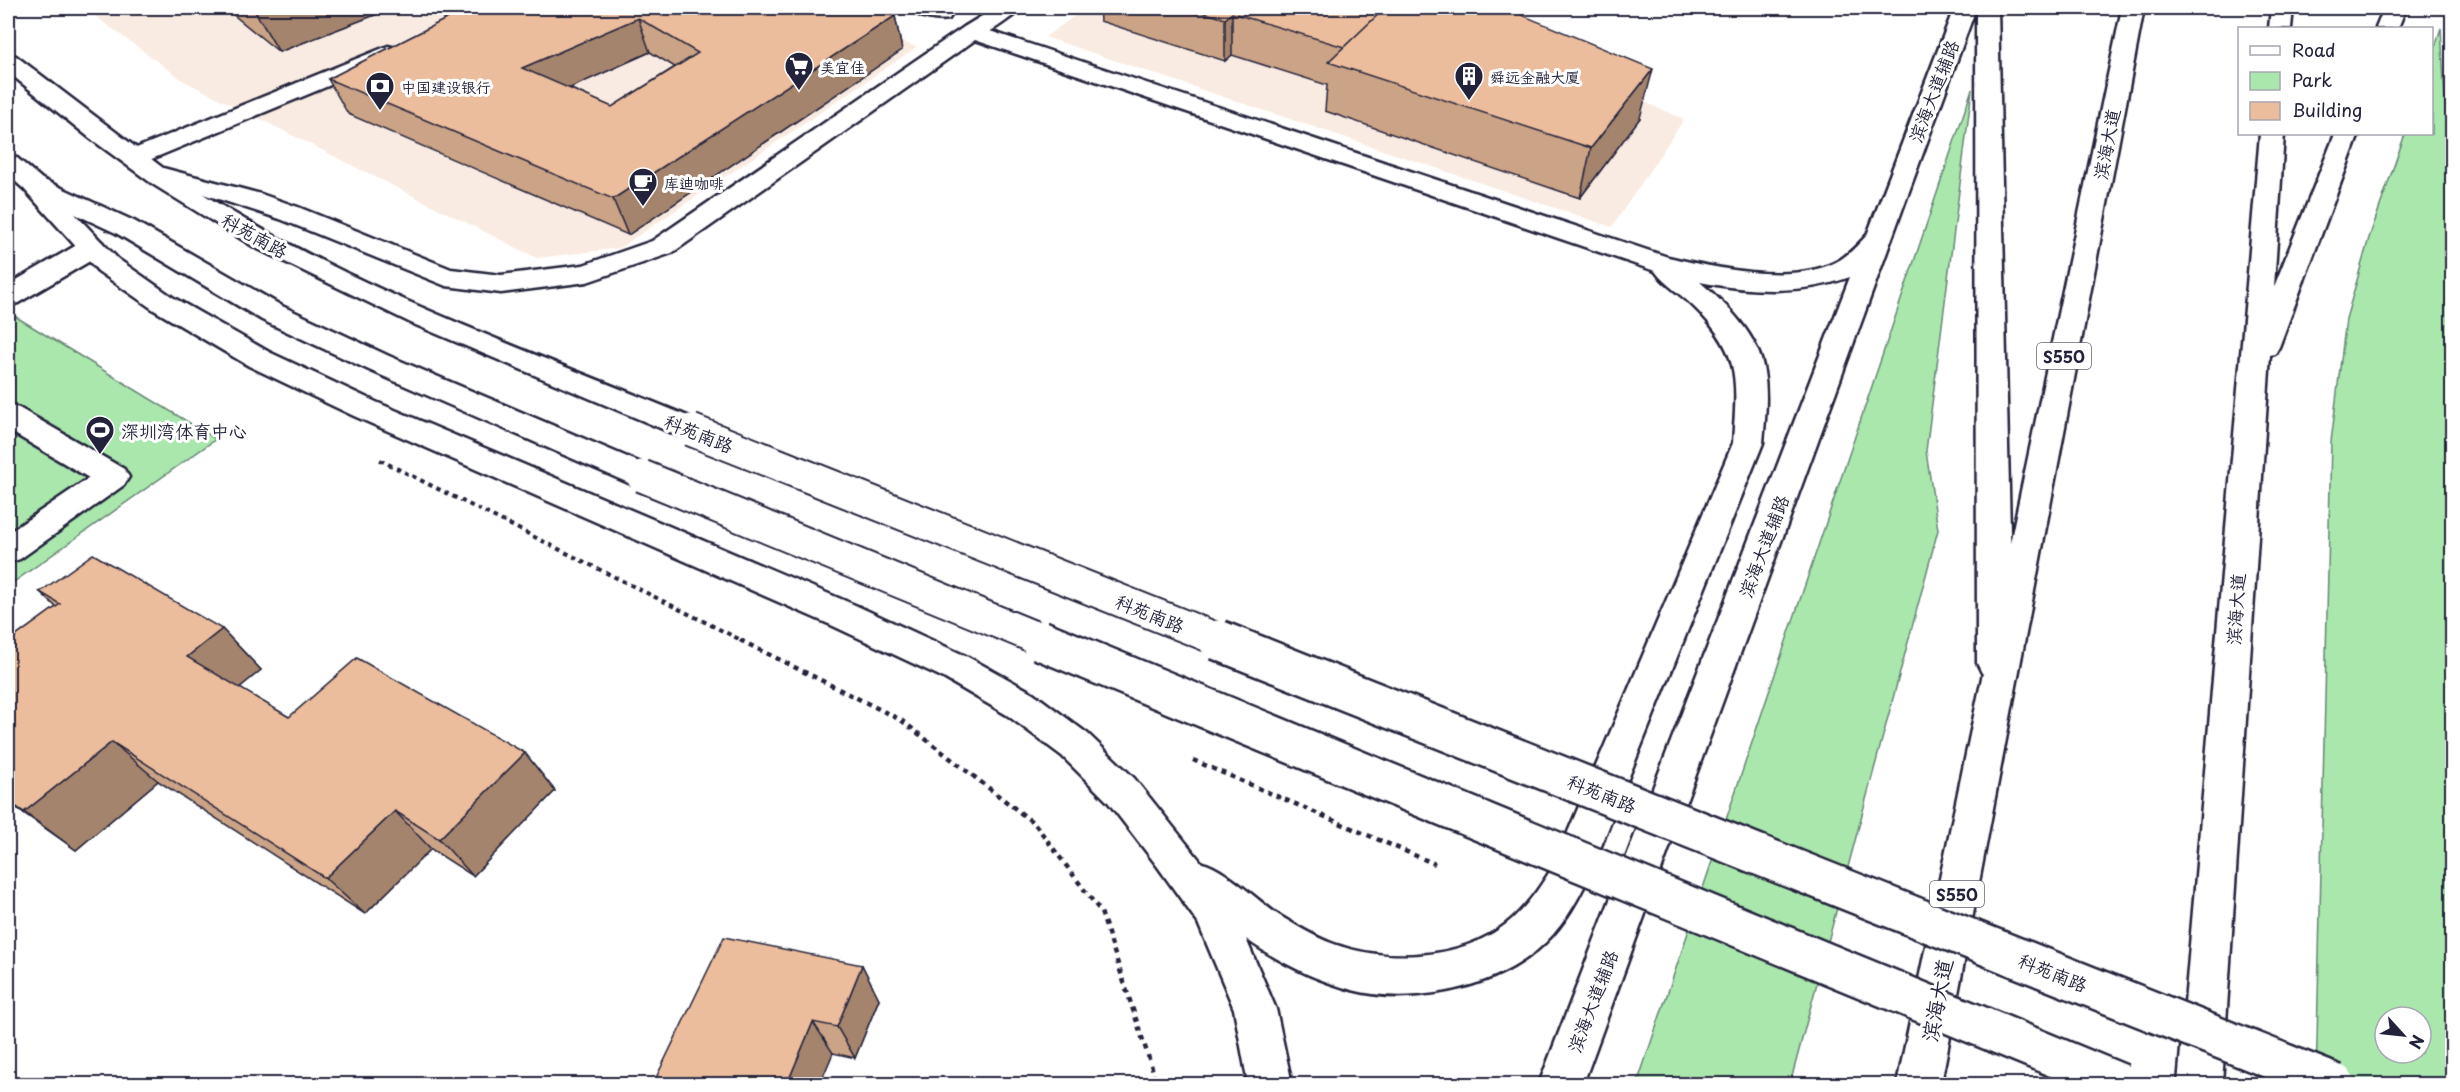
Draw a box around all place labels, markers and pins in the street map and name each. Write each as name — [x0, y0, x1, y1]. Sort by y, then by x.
supermarket icon: 美宜佳 — [783, 50, 815, 92]
place label: 美宜佳 — [820, 55, 865, 78]
building icon: 舜远金融大厦 — [1453, 60, 1485, 102]
place label: 舜远金融大厦 — [1490, 65, 1580, 88]
bank icon: 中国建设银行 — [364, 70, 396, 112]
place label: 中国建设银行 — [401, 75, 491, 98]
cafe icon: 库迪咖啡 — [627, 166, 659, 208]
place label: 库迪咖啡 — [664, 171, 724, 194]
sports icon: 深圳湾体育中心 — [84, 414, 116, 456]
place label: 深圳湾体育中心 — [121, 417, 247, 444]

